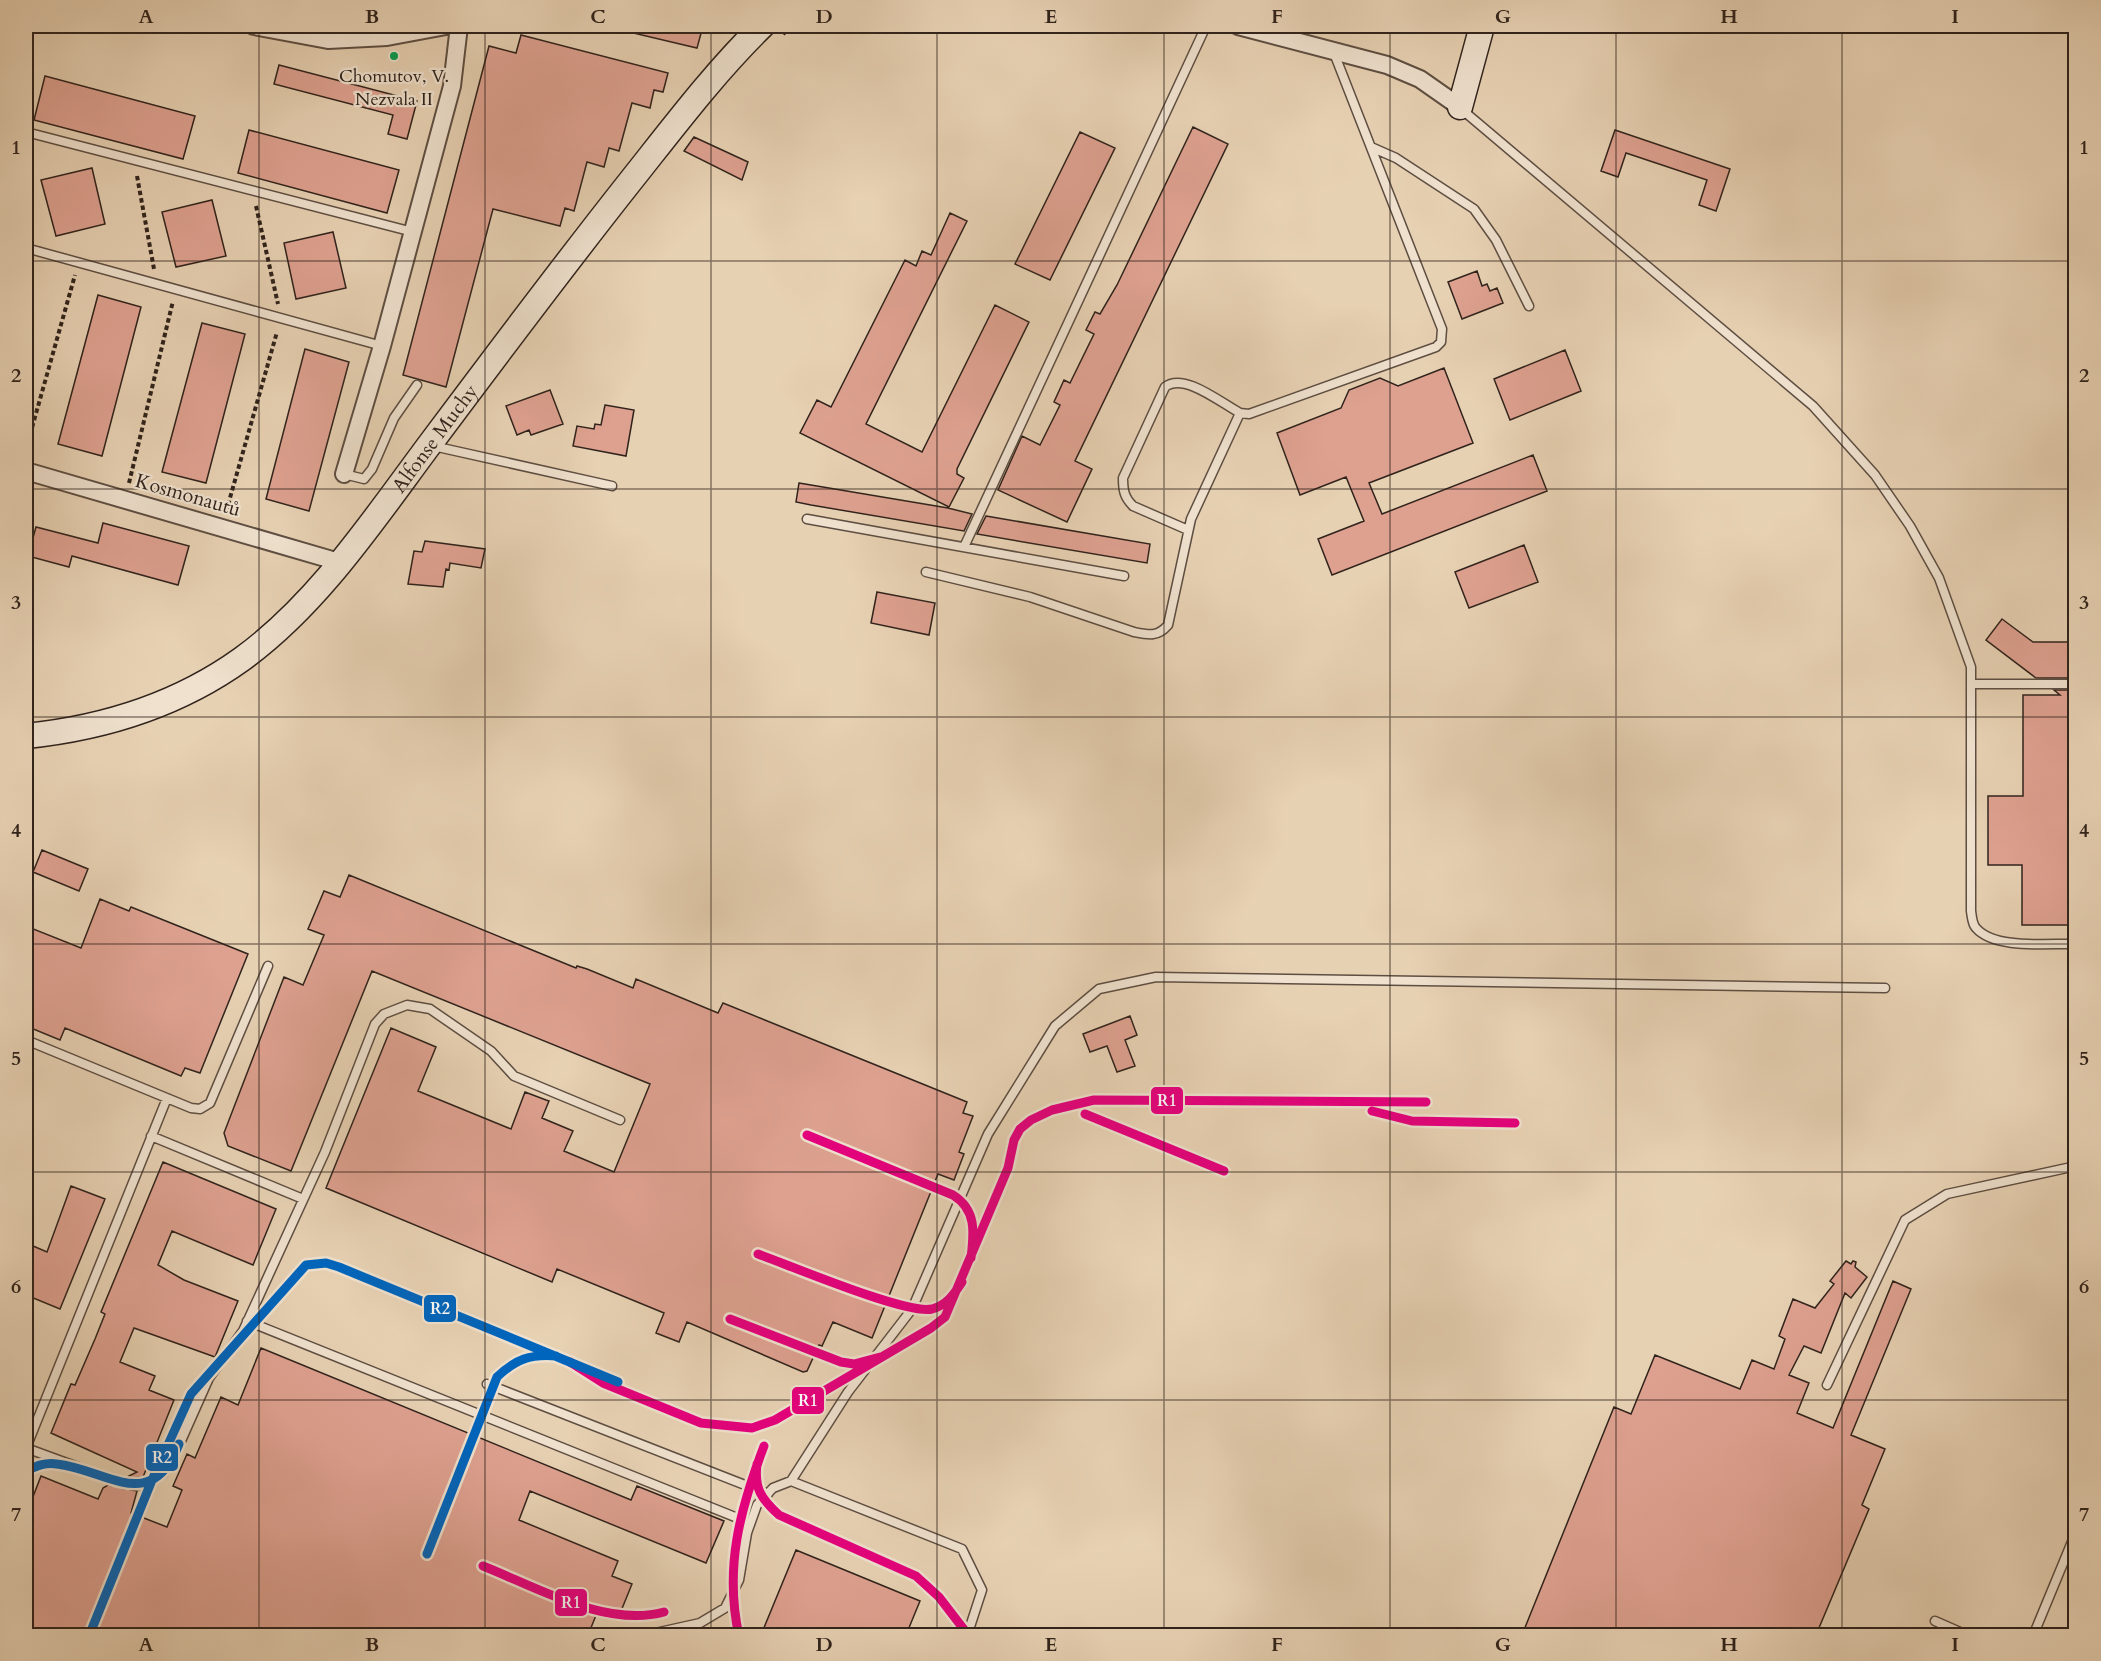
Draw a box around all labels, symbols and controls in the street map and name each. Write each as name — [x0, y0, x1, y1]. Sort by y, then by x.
text: A — [138, 3, 154, 30]
text: B — [365, 3, 379, 30]
text: C — [590, 3, 606, 30]
text: D — [815, 3, 833, 30]
text: E — [1045, 3, 1057, 30]
text: F — [1271, 3, 1283, 30]
text: G — [1495, 3, 1511, 30]
text: H — [1720, 3, 1738, 30]
text: I — [1951, 3, 1959, 30]
marker: Chomutov, V. Nezvala II — [388, 50, 400, 62]
place label: Chomutov, V. Nezvala II — [339, 64, 449, 112]
text: 1 — [11, 134, 21, 161]
text: 1 — [2079, 134, 2089, 161]
text: 2 — [11, 362, 21, 389]
text: 2 — [2079, 362, 2089, 389]
street label: Alfonse Muchy — [385, 378, 484, 498]
street label: Kosmonautů — [132, 467, 244, 523]
text: 3 — [11, 589, 21, 616]
text: 3 — [2079, 589, 2089, 616]
text: 4 — [11, 817, 21, 844]
text: 4 — [2079, 817, 2089, 844]
text: 5 — [11, 1045, 21, 1072]
text: 5 — [2079, 1045, 2089, 1072]
line badge: R1 — [1150, 1086, 1184, 1115]
text: R1 — [1157, 1090, 1177, 1112]
text: 6 — [11, 1273, 21, 1300]
text: 6 — [2079, 1273, 2089, 1300]
line badge: R2 — [423, 1294, 457, 1323]
text: R2 — [430, 1298, 450, 1320]
line badge: R1 — [791, 1386, 825, 1415]
text: R1 — [798, 1390, 818, 1412]
line badge: R2 — [145, 1443, 179, 1472]
text: R2 — [152, 1447, 172, 1469]
text: 7 — [11, 1501, 21, 1528]
text: 7 — [2079, 1501, 2089, 1528]
line badge: R1 — [554, 1588, 588, 1617]
text: R1 — [561, 1592, 581, 1614]
text: A — [138, 1631, 154, 1658]
text: B — [365, 1631, 379, 1658]
text: C — [590, 1631, 606, 1658]
text: D — [815, 1631, 833, 1658]
text: E — [1045, 1631, 1057, 1658]
text: F — [1271, 1631, 1283, 1658]
text: G — [1495, 1631, 1511, 1658]
text: H — [1720, 1631, 1738, 1658]
text: I — [1951, 1631, 1959, 1658]

